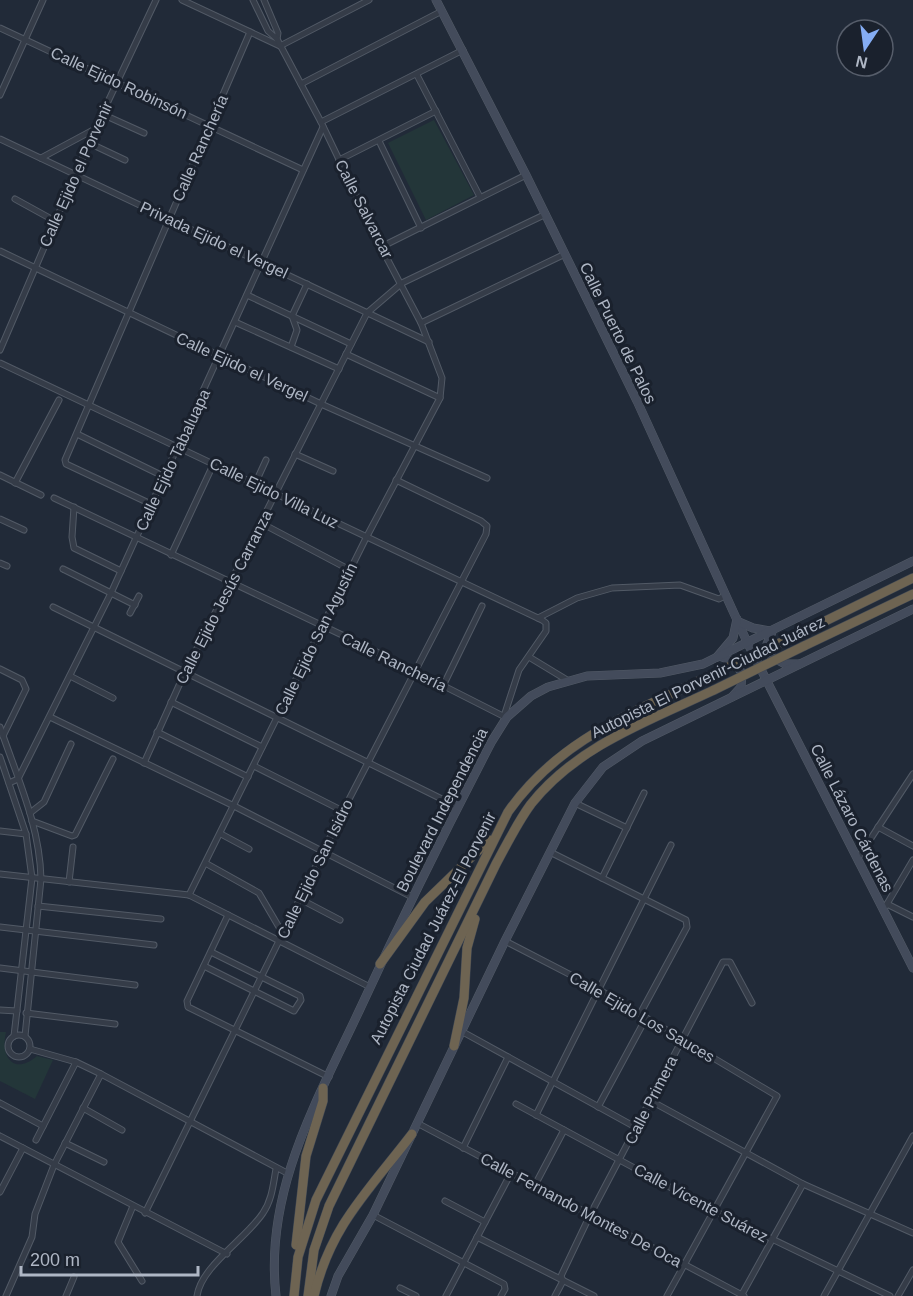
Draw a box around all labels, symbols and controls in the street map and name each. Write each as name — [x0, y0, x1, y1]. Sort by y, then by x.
north arrow — [835, 18, 895, 78]
street label: Calle Ejido Robinsón — [48, 44, 190, 122]
text: N — [854, 53, 869, 72]
street label: Calle Ranchería — [169, 92, 231, 204]
street label: Calle Ejido el Porvenir — [36, 98, 116, 249]
street label: Calle Salvarcar — [332, 157, 397, 262]
street label: Privada Ejido el Vergel — [137, 198, 291, 282]
street label: Calle Puerto de Palos — [576, 260, 660, 406]
street label: Calle Ejido el Vergel — [174, 329, 310, 405]
street label: Calle Ejido Tabaluapa — [133, 386, 213, 534]
street label: Calle Ejido Villa Luz — [207, 454, 341, 532]
street label: Calle Ejido Jesús Carranza — [173, 507, 275, 687]
street label: Calle Ejido San Agustín — [272, 560, 360, 718]
street label: Autopista El Porvenir-Ciudad Juárez — [588, 613, 828, 741]
street label: Calle Ranchería — [339, 629, 449, 695]
street label: Boulevard Independencia — [393, 725, 491, 895]
street label: Calle Lázaro Cárdenas — [807, 741, 897, 895]
street label: Calle Ejido San Isidro — [274, 796, 356, 941]
street label: Autopista Ciudad Juárez-El Porvenir — [367, 809, 499, 1047]
street label: Calle Ejido Los Sauces — [566, 969, 718, 1065]
street label: Calle Primera — [621, 1053, 681, 1147]
street label: Calle Fernando Montes De Oca — [478, 1150, 684, 1270]
street label: Calle Vicente Suárez — [631, 1160, 771, 1246]
scale bar — [21, 1239, 198, 1277]
text: 200 m — [30, 1250, 80, 1270]

